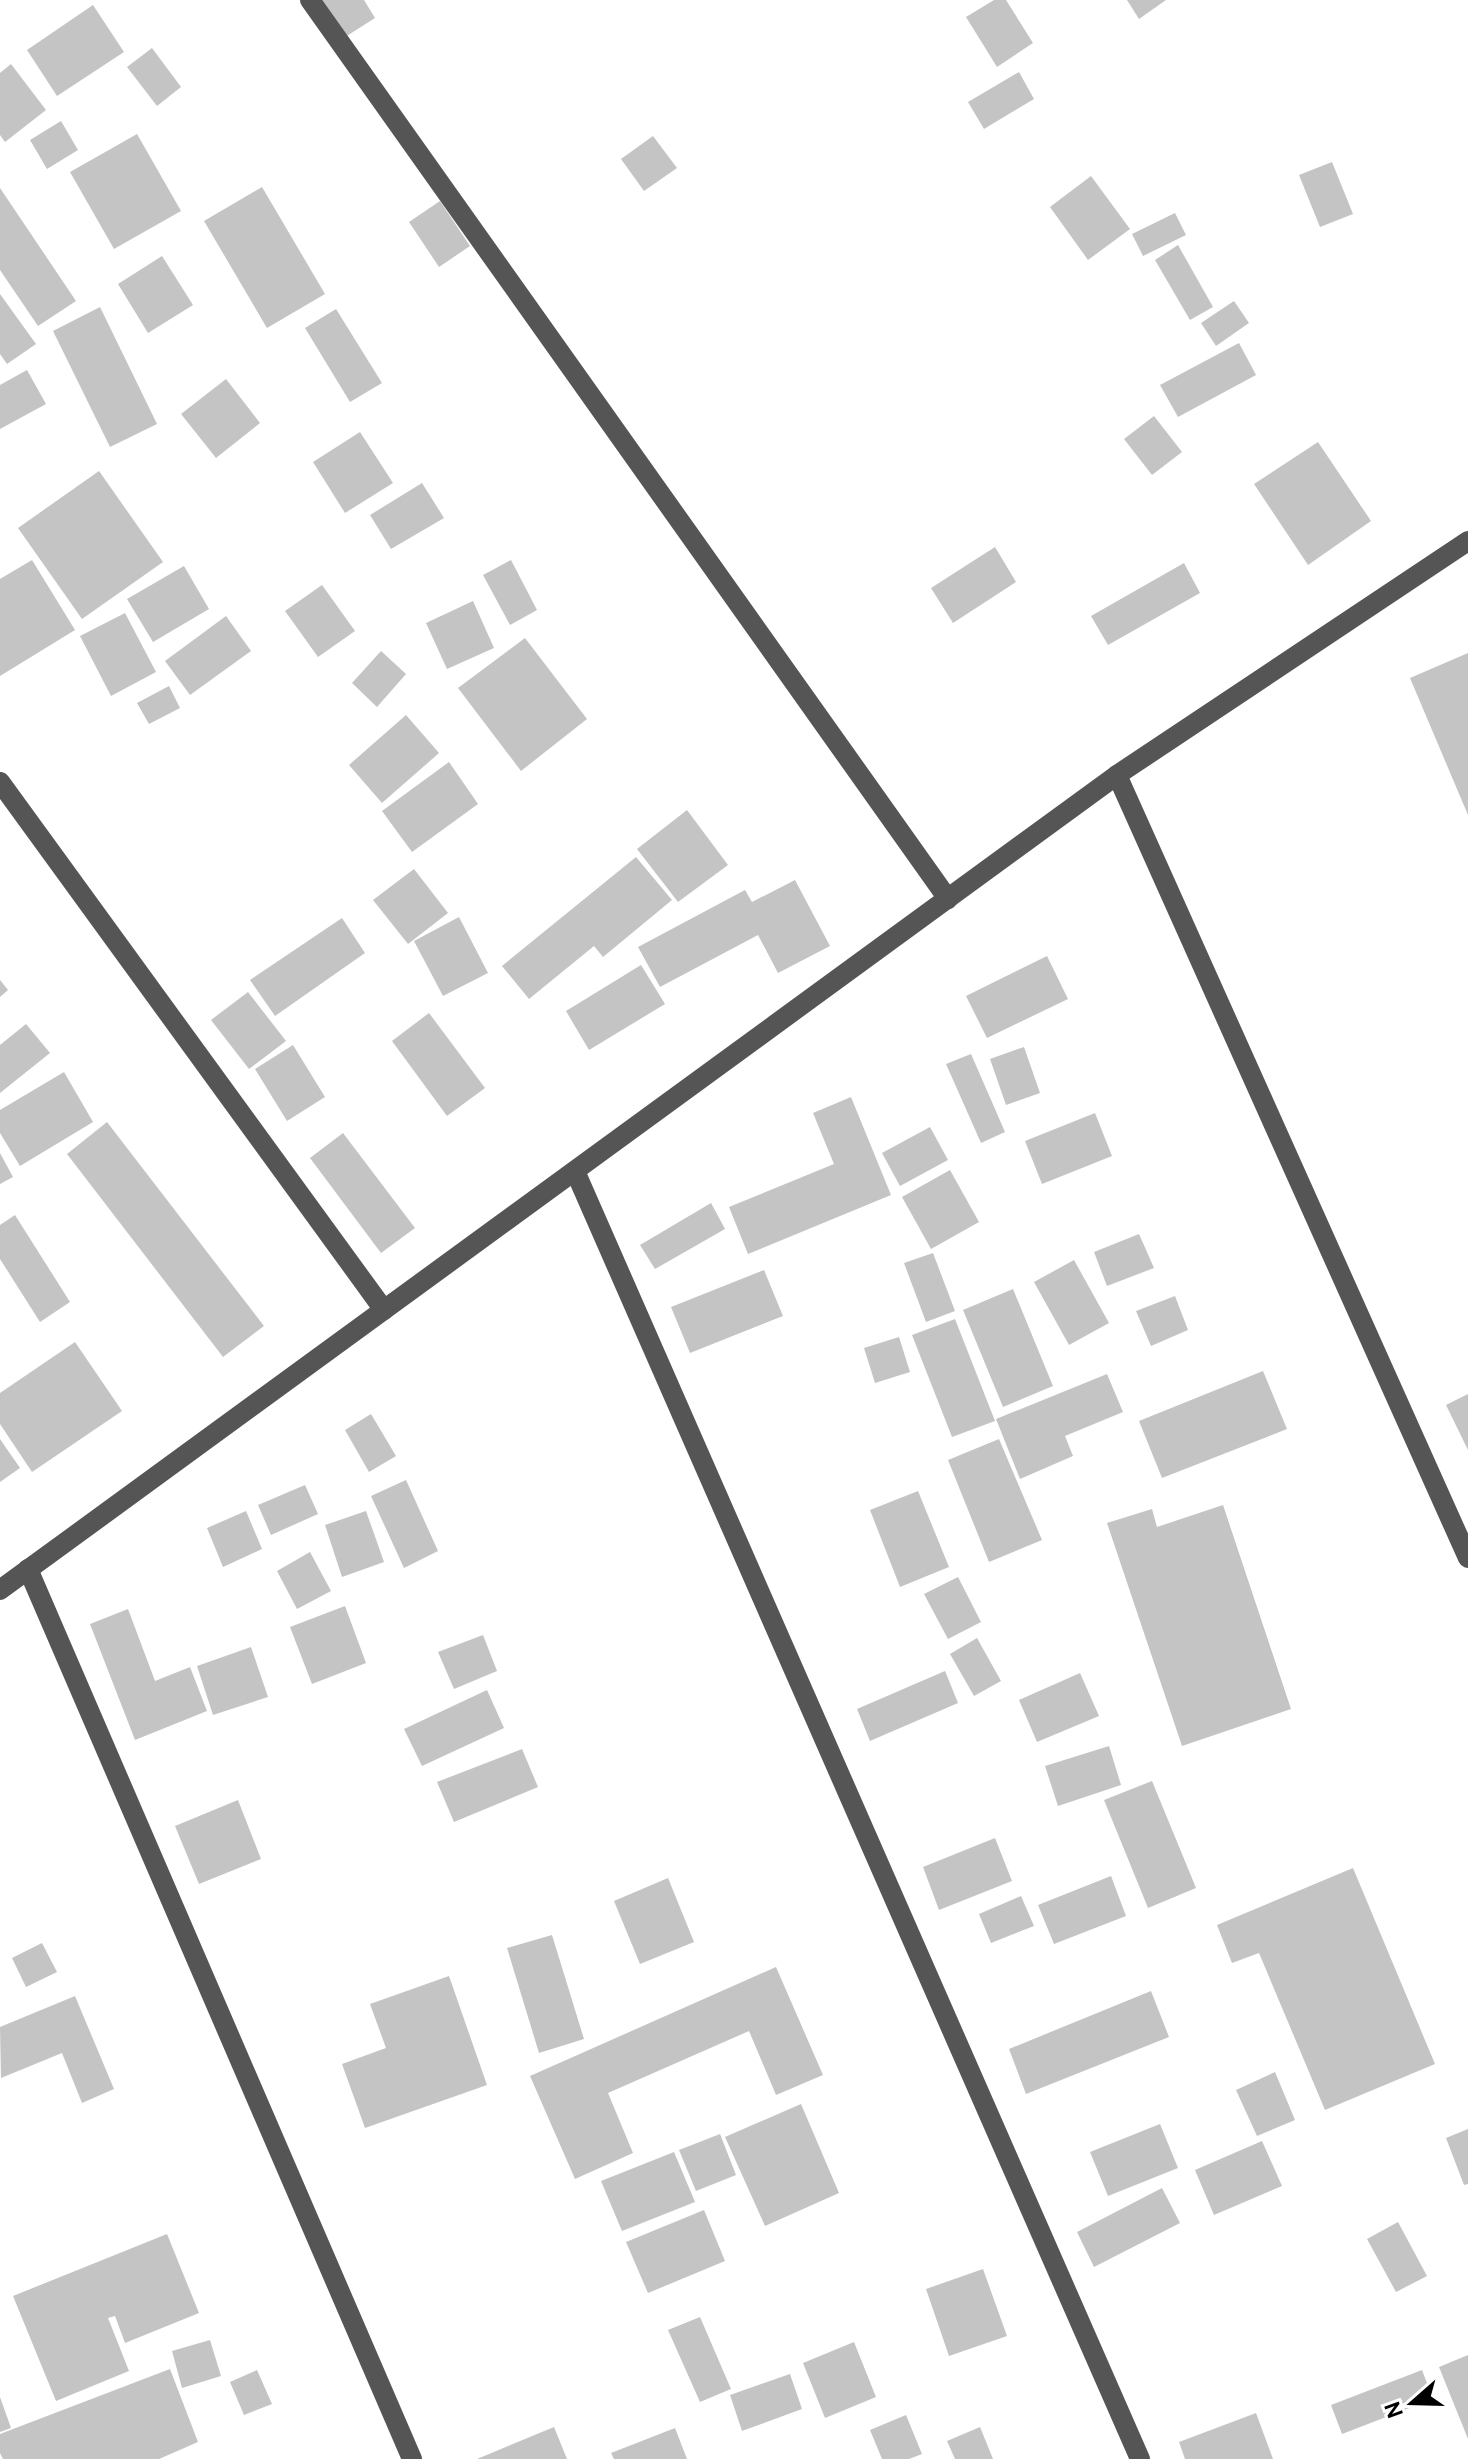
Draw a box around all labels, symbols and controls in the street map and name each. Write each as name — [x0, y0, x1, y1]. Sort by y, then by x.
north arrow — [1372, 2363, 1452, 2443]
text: N — [1378, 2398, 1409, 2422]

